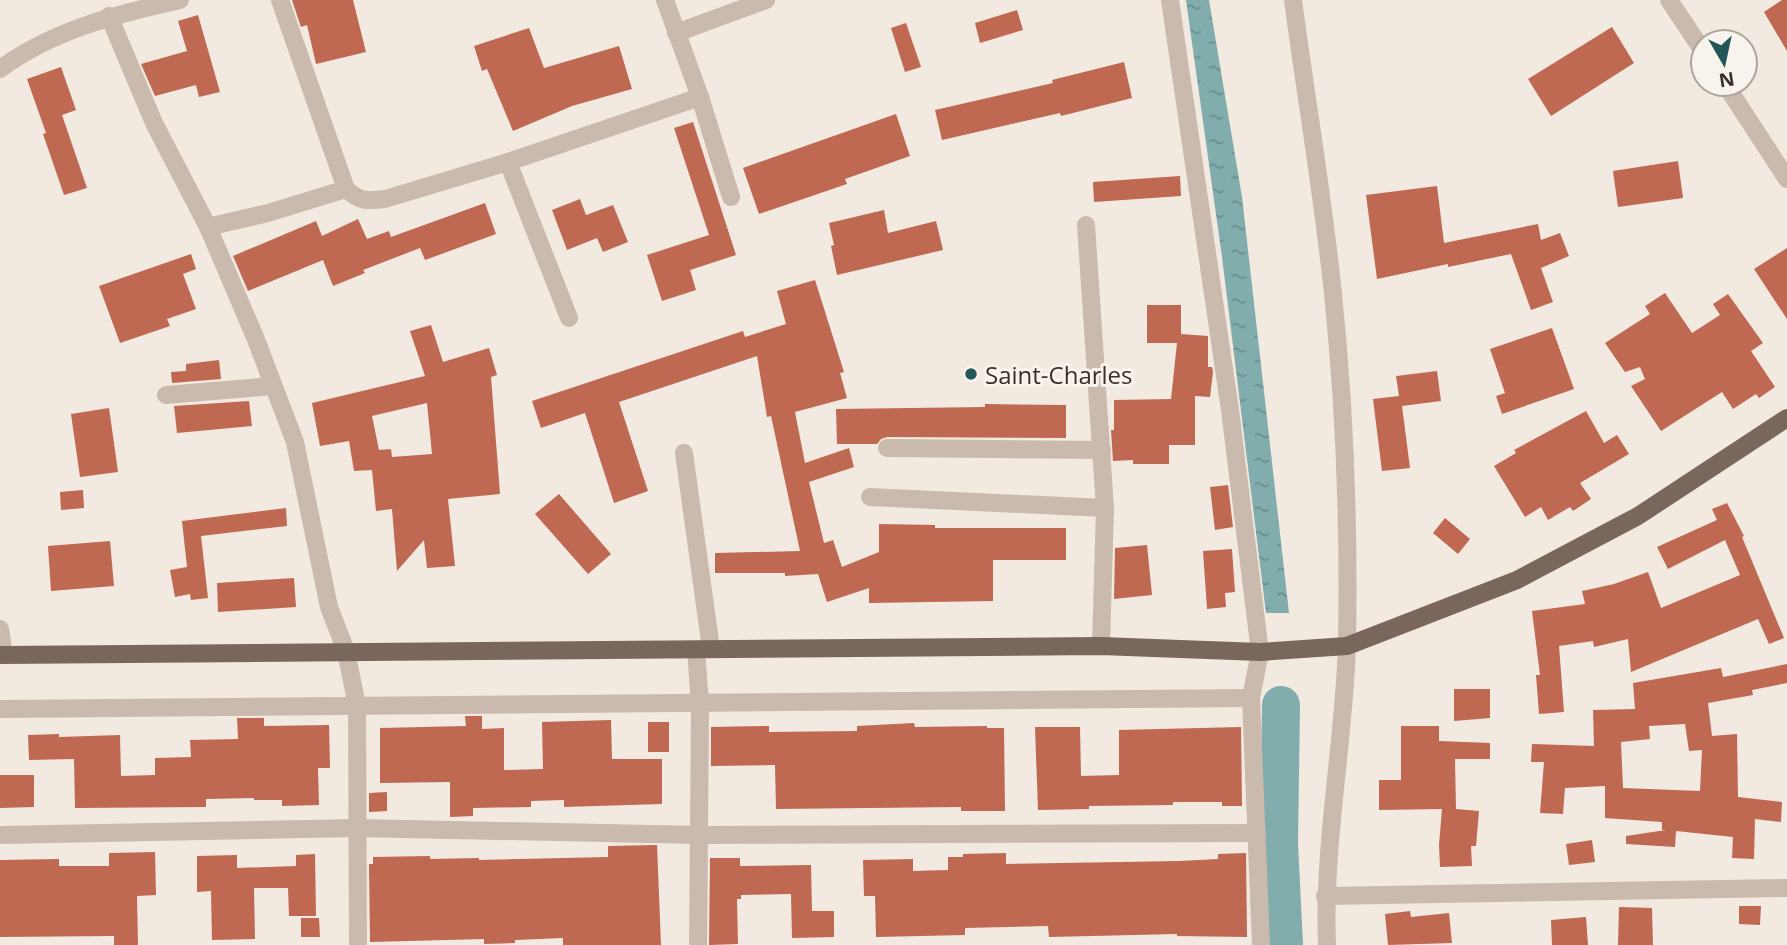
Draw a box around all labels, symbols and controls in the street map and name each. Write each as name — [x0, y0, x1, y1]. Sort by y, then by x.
north arrow — [1689, 28, 1759, 98]
text: N — [1717, 66, 1736, 94]
place label: Saint-Charles — [985, 358, 1133, 391]
marker: Saint-Charles — [963, 366, 979, 382]

